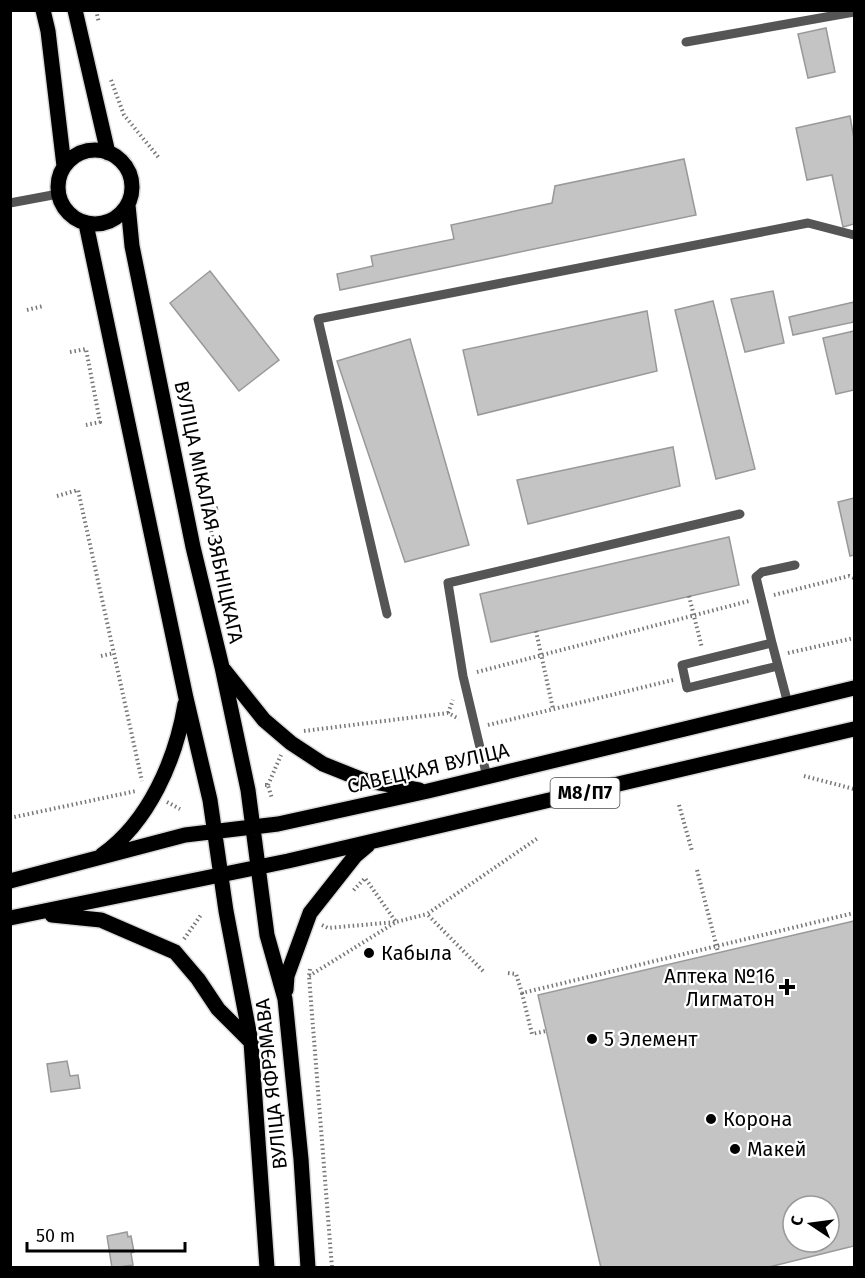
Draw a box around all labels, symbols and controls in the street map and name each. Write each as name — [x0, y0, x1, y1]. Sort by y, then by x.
street label: ВУЛІЦА МІКАЛАЯ ЗЯБНІЦКАГА — [169, 379, 249, 646]
street label: САВЕЦКАЯ ВУЛІЦА — [345, 738, 512, 798]
road number: М8/П7 — [550, 778, 620, 808]
place label: Кабыла — [381, 941, 452, 965]
marker: Кабыла — [362, 946, 376, 960]
place label: Аптека №16 Лигматон — [664, 964, 775, 1011]
marker: Аптека №16 Лигматон — [780, 980, 794, 994]
street label: ВУЛІЦА ЯФРЭМАВА — [250, 997, 292, 1171]
place label: 5 Элемент — [604, 1027, 698, 1051]
marker: 5 Элемент — [585, 1032, 599, 1046]
place label: Корона — [723, 1107, 792, 1131]
marker: Корона — [704, 1112, 718, 1126]
place label: Макей — [747, 1137, 807, 1161]
marker: Макей — [728, 1142, 742, 1156]
north arrow — [781, 1194, 841, 1254]
text: С — [787, 1213, 807, 1227]
scale bar — [27, 1215, 184, 1253]
text: 50 m — [36, 1225, 75, 1247]

